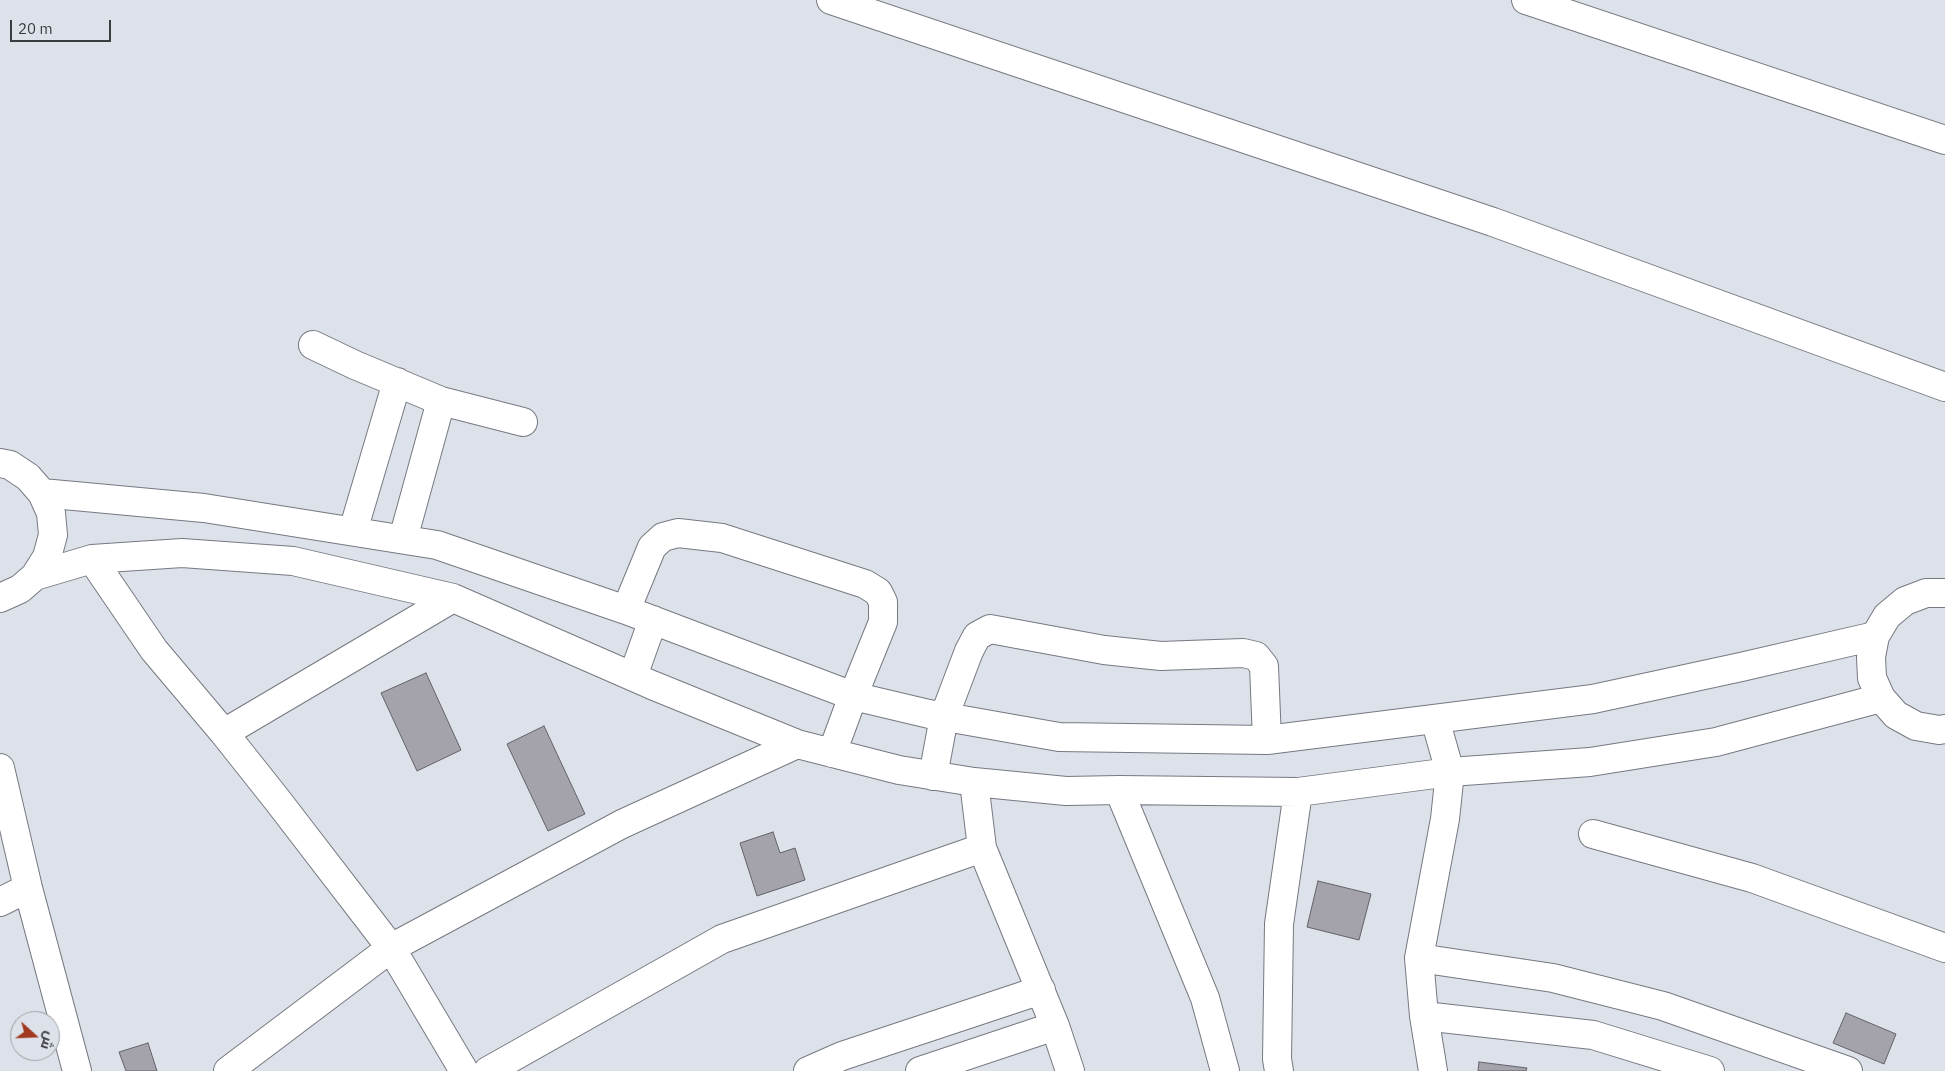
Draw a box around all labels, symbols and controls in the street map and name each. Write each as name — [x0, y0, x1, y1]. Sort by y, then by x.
scale bar — [12, 10, 114, 42]
text: 20 m — [18, 19, 53, 38]
north arrow — [10, 1011, 60, 1061]
text: ش — [37, 1029, 60, 1052]

